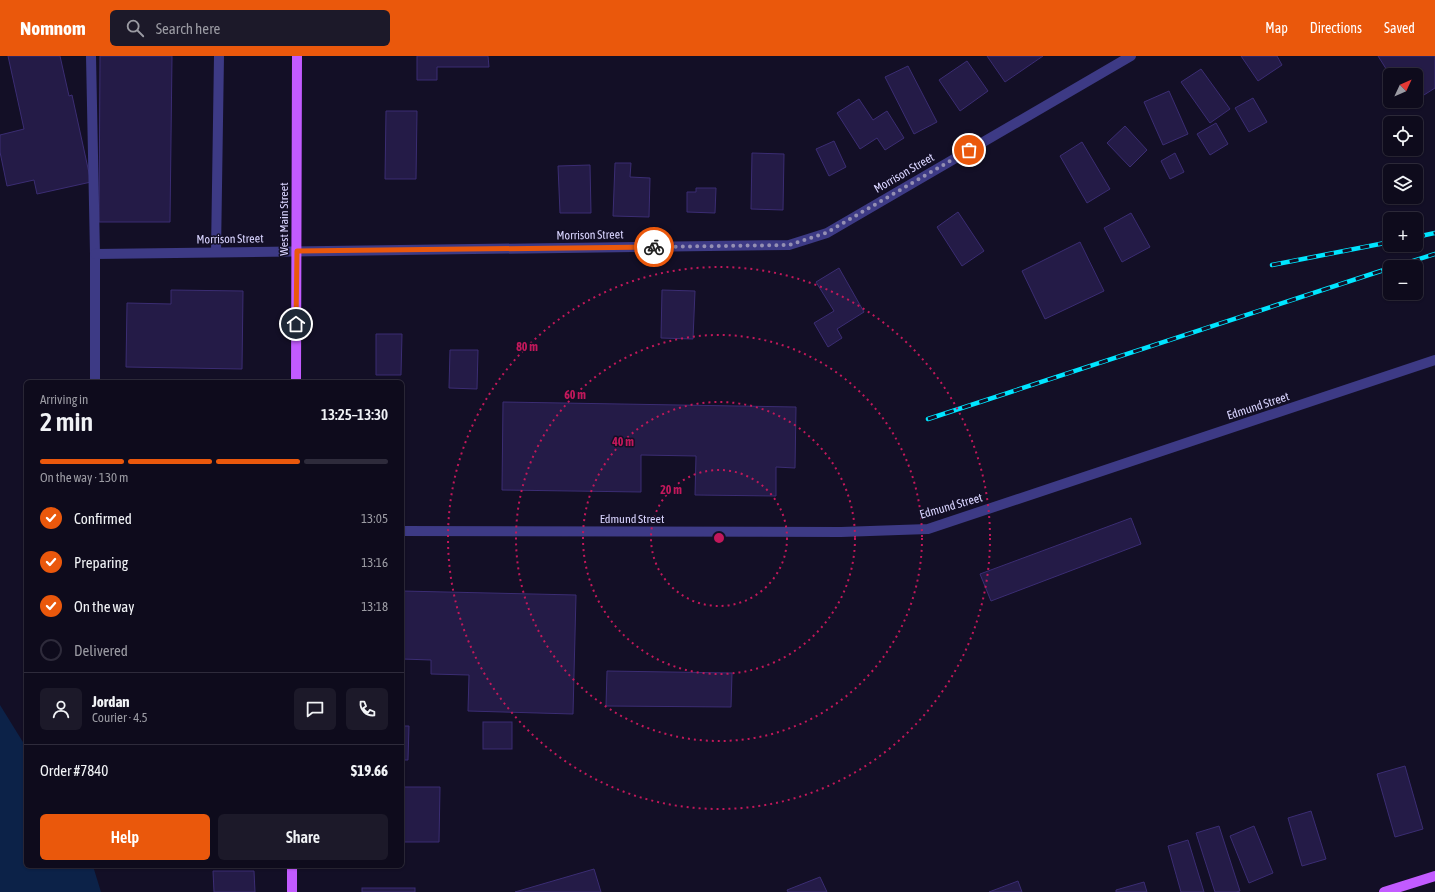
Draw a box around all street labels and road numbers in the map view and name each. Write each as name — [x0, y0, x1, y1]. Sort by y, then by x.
street label: Morrison Street — [871, 150, 937, 196]
street label: West Main Street — [277, 182, 291, 256]
street label: Morrison Street — [556, 227, 624, 243]
street label: Morrison Street — [196, 231, 264, 247]
street label: Edmund Street — [1225, 389, 1291, 423]
street label: Edmund Street — [918, 490, 985, 522]
street label: Edmund Street — [600, 512, 665, 526]

